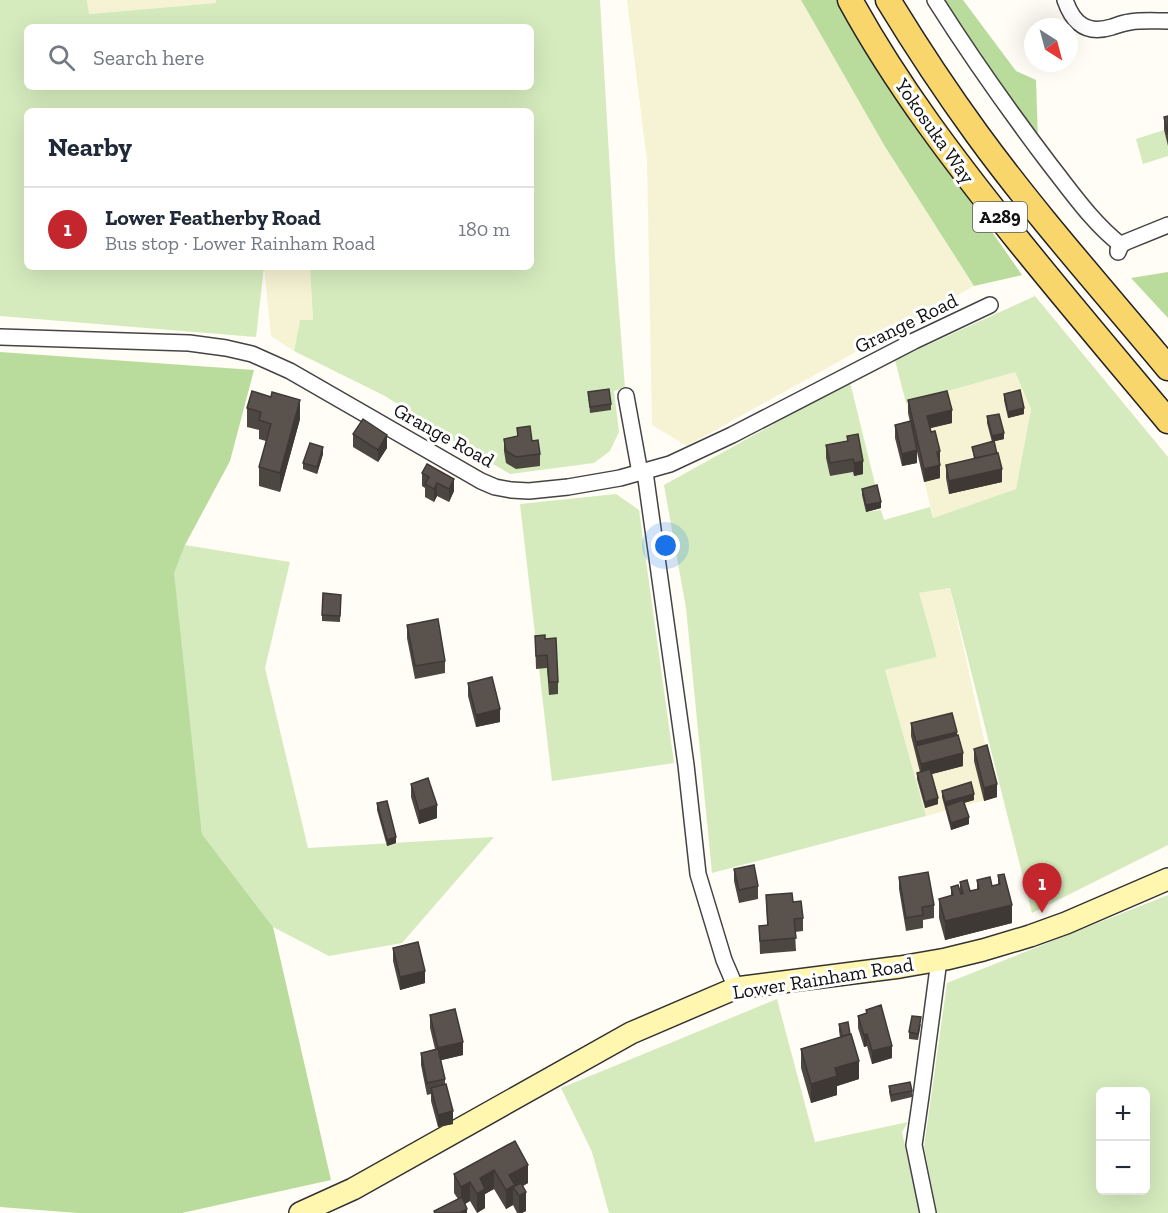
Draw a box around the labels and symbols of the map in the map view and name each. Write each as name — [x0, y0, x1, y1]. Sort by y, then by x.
north arrow — [1024, 18, 1078, 72]
street label: Yokosuka Way — [889, 73, 980, 189]
road number: A289 — [973, 202, 1027, 232]
street label: Grange Road — [851, 288, 961, 358]
street label: Grange Road — [390, 398, 498, 472]
your location — [651, 531, 680, 560]
pin: 1 — [1022, 864, 1062, 913]
street label: Lower Rainham Road — [731, 952, 915, 1004]

